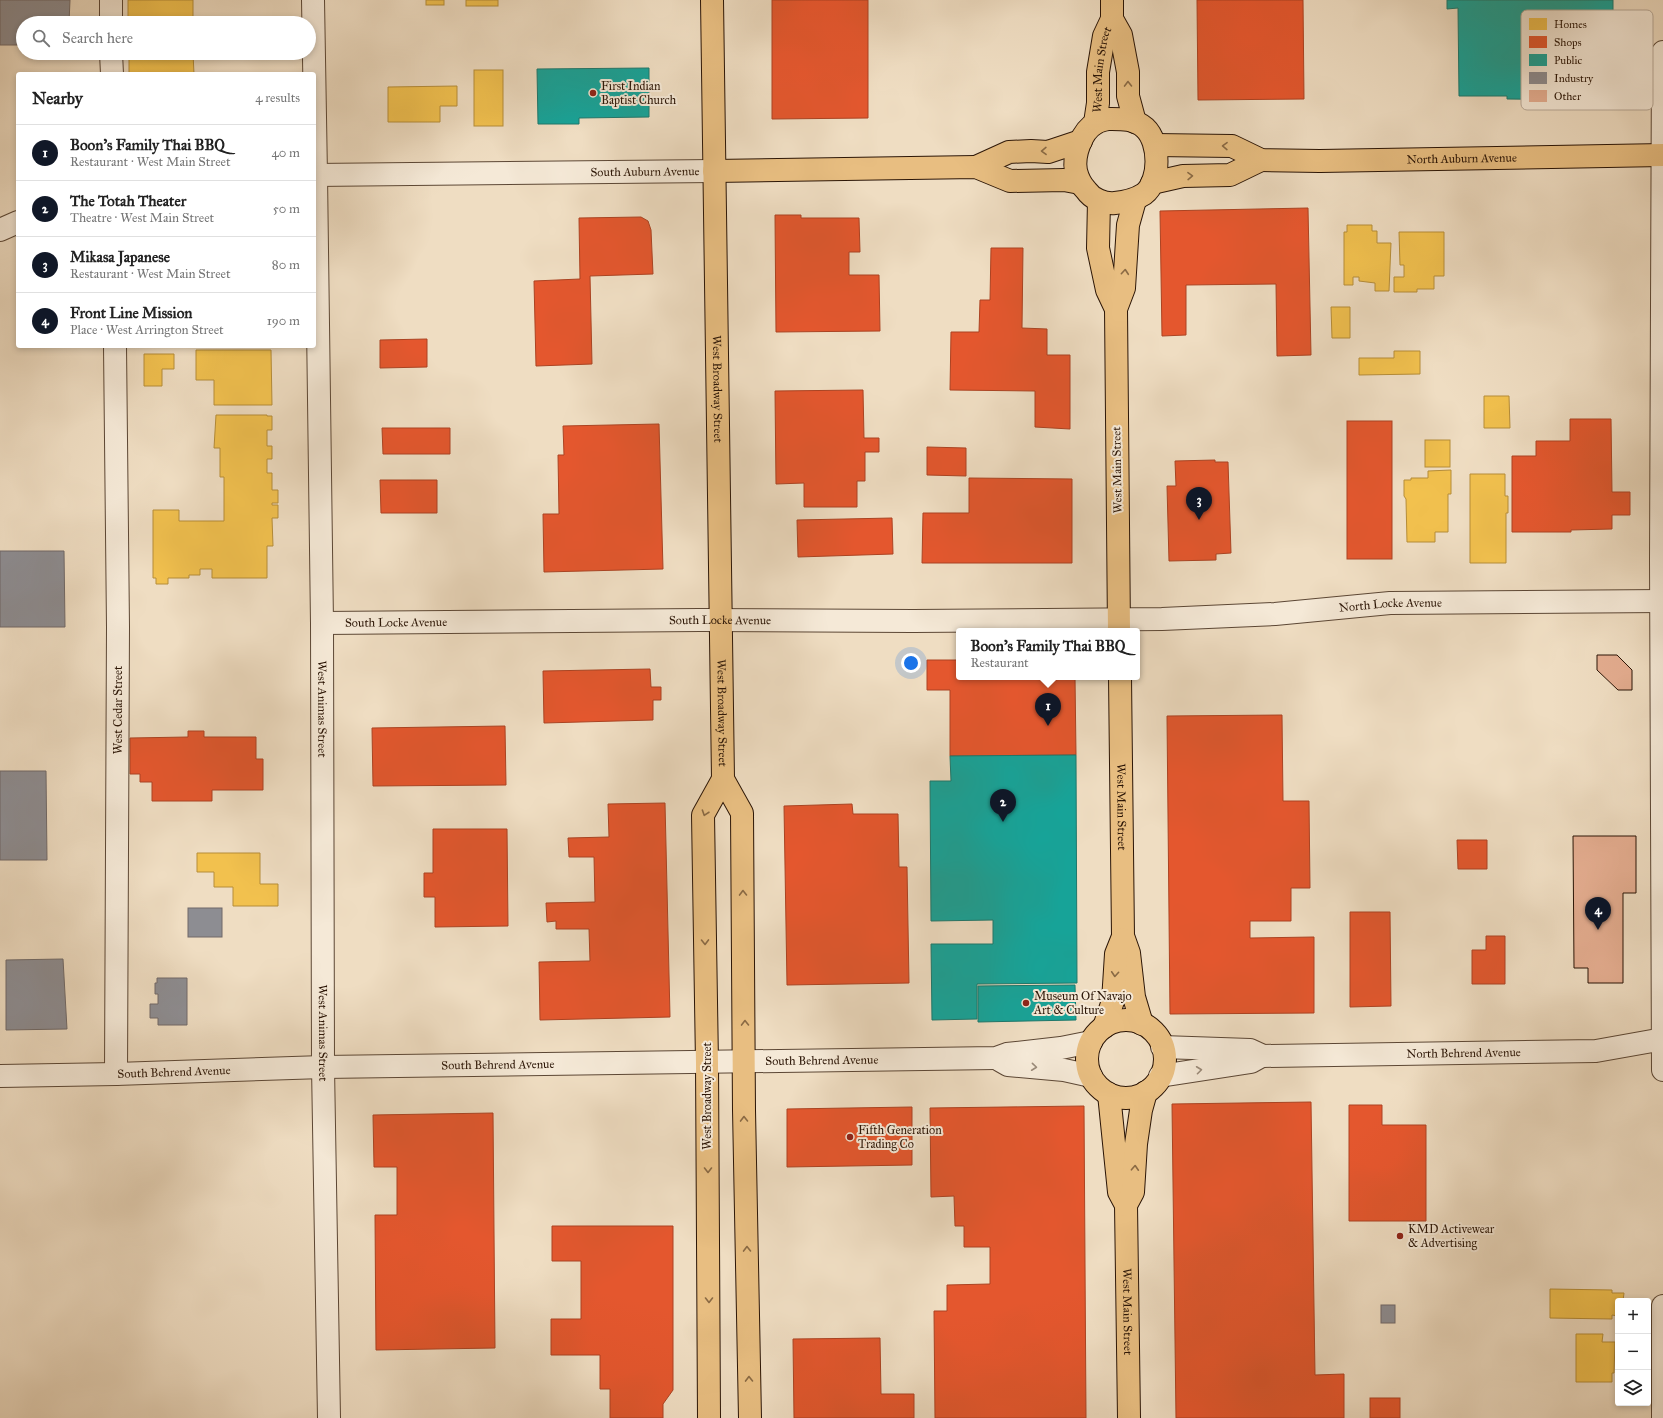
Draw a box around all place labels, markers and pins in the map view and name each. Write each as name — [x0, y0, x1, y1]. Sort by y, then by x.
place label: First Indian Baptist Church — [601, 79, 676, 107]
marker: First Indian Baptist Church — [588, 88, 598, 98]
pin: 3 — [1186, 487, 1212, 520]
pin: 1 — [1035, 693, 1061, 726]
pin: 2 — [990, 789, 1016, 822]
pin: 4 — [1585, 897, 1611, 930]
place label: Museum Of Navajo Art & Culture — [1033, 989, 1132, 1017]
marker: Museum Of Navajo Art & Culture — [1021, 998, 1031, 1008]
place label: Fifth Generation Trading Co — [858, 1123, 942, 1152]
marker: Fifth Generation Trading Co — [845, 1132, 855, 1142]
place label: KMD Activewear & Advertising — [1408, 1222, 1495, 1251]
marker: KMD Activewear & Advertising — [1395, 1231, 1405, 1241]

